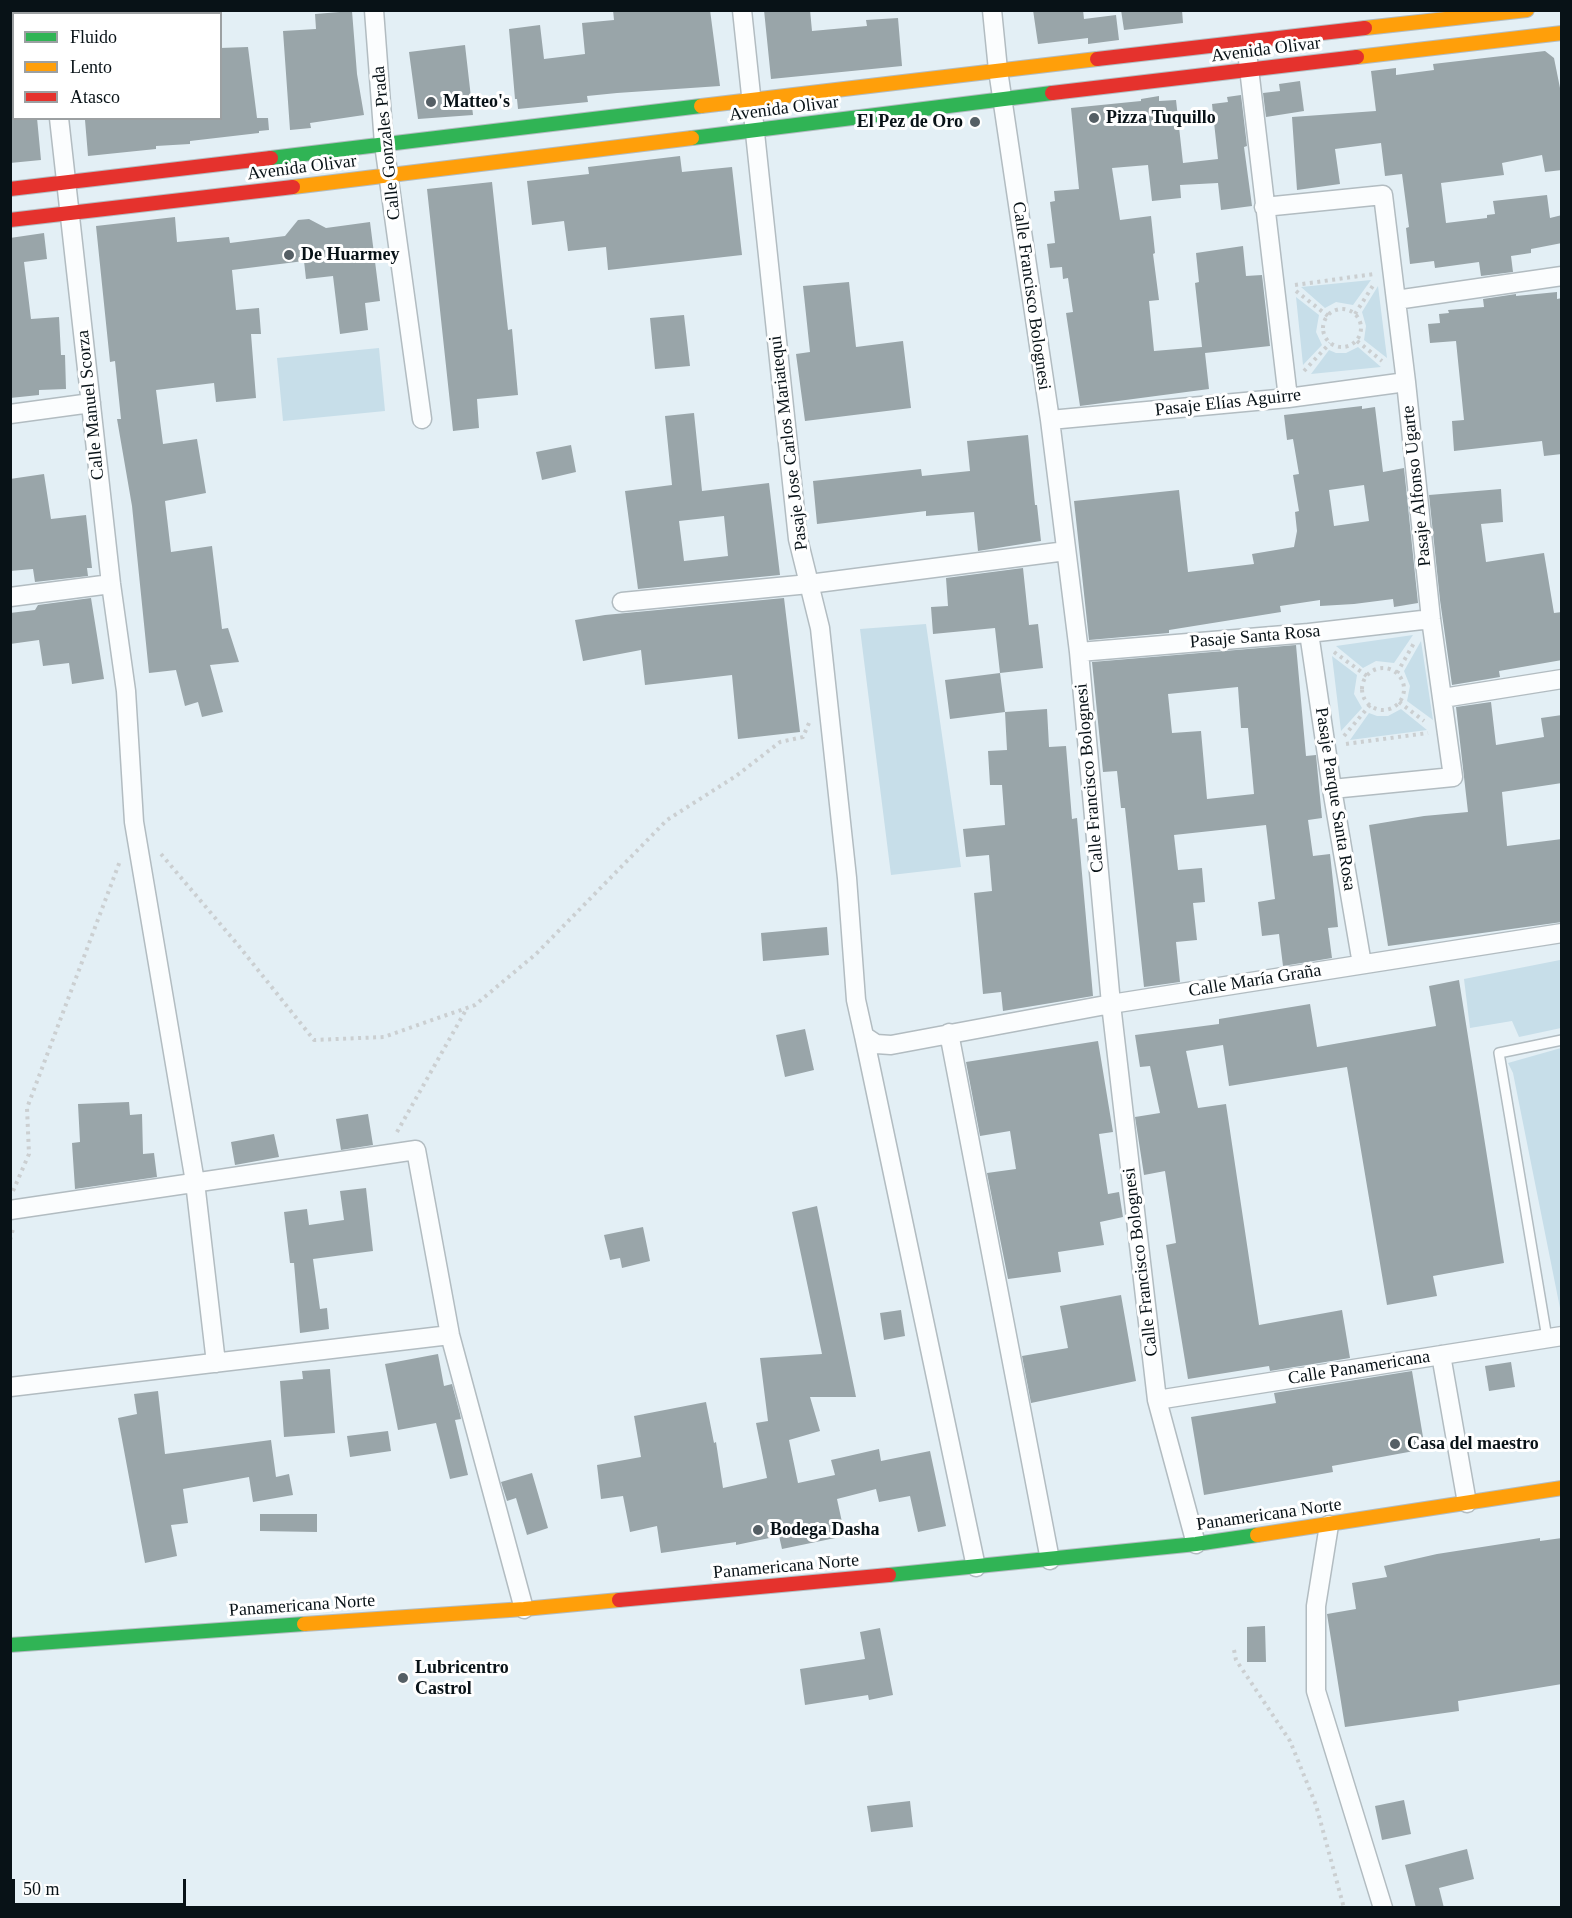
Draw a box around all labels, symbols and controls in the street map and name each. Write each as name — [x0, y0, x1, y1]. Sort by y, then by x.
legend — [12, 12, 222, 120]
text: Fluido — [70, 27, 117, 47]
street label: Avenida Olivar — [1210, 33, 1322, 67]
text: Lento — [70, 57, 112, 77]
street label: Calle Gonzales Prada — [368, 65, 406, 221]
text: Atasco — [70, 87, 120, 107]
place label: Matteo's — [443, 91, 510, 113]
street label: Avenida Olivar — [728, 92, 840, 126]
marker: Matteo's — [424, 95, 438, 109]
place label: Pizza Tuquillo — [1106, 107, 1216, 129]
place label: El Pez de Oro — [857, 111, 963, 133]
marker: Pizza Tuquillo — [1087, 111, 1101, 125]
marker: El Pez de Oro — [968, 115, 982, 129]
street label: Avenida Olivar — [246, 151, 358, 185]
street label: Calle Francisco Bolognesi — [1007, 200, 1055, 392]
place label: De Huarmey — [301, 244, 399, 266]
marker: De Huarmey — [282, 248, 296, 262]
street label: Calle Manuel Scorza — [72, 329, 110, 481]
street label: Pasaje Jose Carlos Mariatequi — [765, 334, 813, 552]
street label: Pasaje Elías Aguirre — [1154, 385, 1302, 421]
street label: Pasaje Alfonso Ugarte — [1398, 404, 1436, 568]
street label: Pasaje Santa Rosa — [1189, 621, 1321, 653]
street label: Calle Francisco Bolognesi — [1071, 682, 1109, 874]
street label: Pasaje Parque Santa Rosa — [1310, 706, 1360, 892]
street label: Calle María Graña — [1187, 960, 1323, 1002]
street label: Calle Francisco Bolognesi — [1119, 1166, 1163, 1358]
street label: Calle Panamericana — [1286, 1346, 1432, 1390]
place label: Casa del maestro — [1407, 1433, 1539, 1455]
marker: Casa del maestro — [1388, 1437, 1402, 1451]
street label: Panamericana Norte — [1195, 1494, 1343, 1536]
place label: Bodega Dasha — [770, 1519, 880, 1541]
marker: Bodega Dasha — [751, 1523, 765, 1537]
street label: Panamericana Norte — [712, 1550, 860, 1584]
street label: Panamericana Norte — [228, 1590, 376, 1622]
place label: Lubricentro Castrol — [415, 1657, 509, 1700]
marker: Lubricentro Castrol — [396, 1671, 410, 1685]
scale bar — [15, 1867, 189, 1905]
text: 50 m — [23, 1879, 60, 1899]

